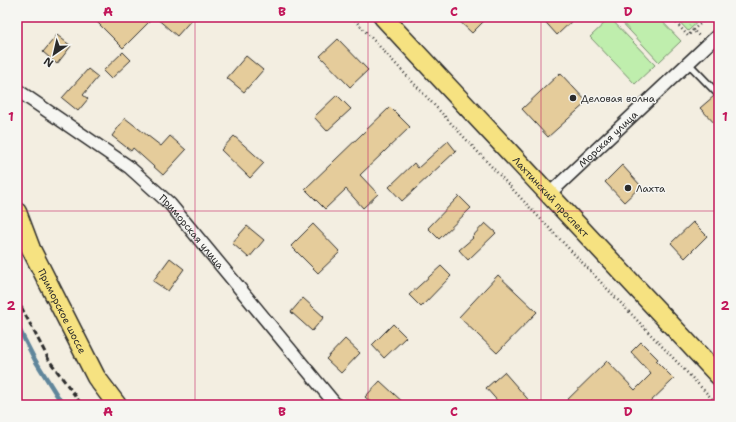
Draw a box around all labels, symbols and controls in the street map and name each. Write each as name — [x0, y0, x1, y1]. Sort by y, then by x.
text: A — [103, 3, 113, 20]
text: B — [278, 3, 286, 20]
text: C — [450, 3, 458, 20]
text: D — [623, 3, 633, 20]
north arrow — [34, 34, 74, 74]
text: N — [41, 53, 56, 71]
place label: Деловая волна — [581, 92, 656, 105]
marker: Деловая волна — [568, 93, 578, 103]
text: 1 — [8, 108, 14, 125]
street label: Морская улица — [576, 108, 641, 170]
text: 1 — [722, 108, 728, 125]
street label: Лахтинский проспект — [510, 154, 592, 241]
place label: Лахта — [636, 182, 666, 195]
marker: Лахта — [623, 183, 633, 193]
street label: Приморская улица — [156, 191, 227, 272]
street label: Приморское шоссе — [35, 266, 89, 356]
text: 2 — [6, 297, 16, 314]
text: 2 — [720, 297, 730, 314]
text: A — [103, 403, 113, 420]
text: B — [278, 403, 286, 420]
text: C — [450, 403, 458, 420]
text: D — [623, 403, 633, 420]

